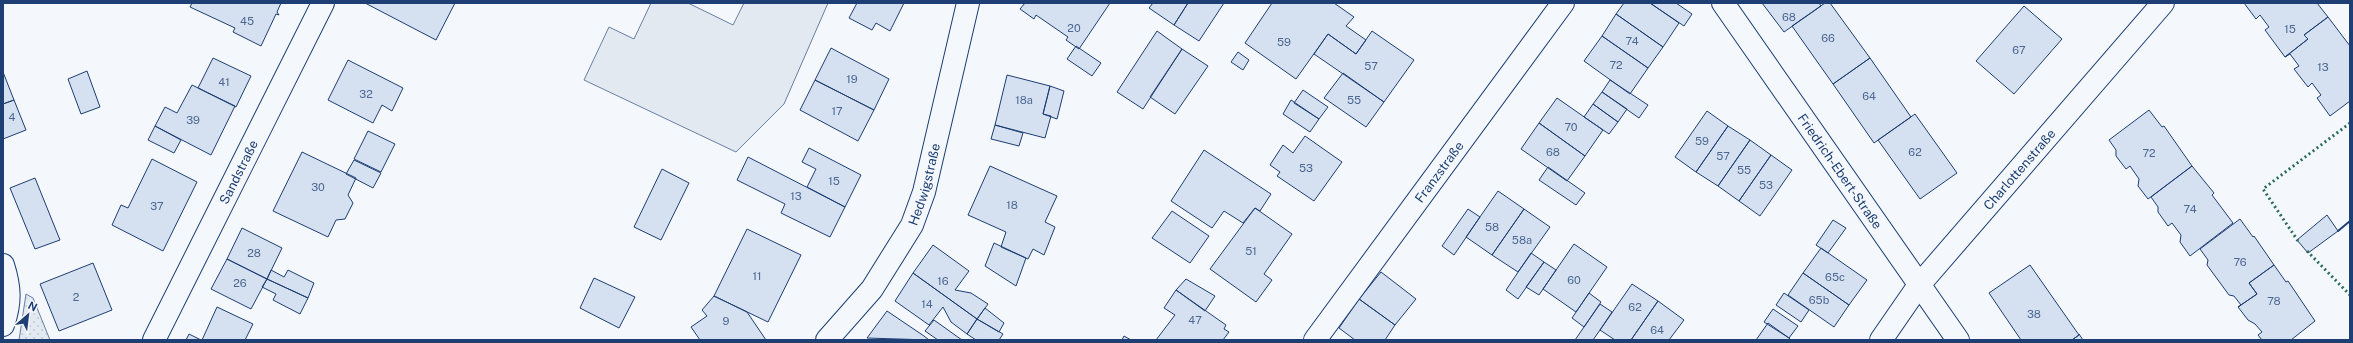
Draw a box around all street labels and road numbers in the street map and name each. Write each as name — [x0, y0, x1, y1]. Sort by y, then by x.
street label: Friedrich-Ebert-Straße — [1795, 111, 1886, 232]
street label: Charlottenstraße — [1980, 126, 2058, 213]
street label: Sandstraße — [216, 137, 261, 206]
street label: Franzstraße — [1411, 138, 1466, 205]
street label: Hedwigstraße — [905, 142, 943, 227]

